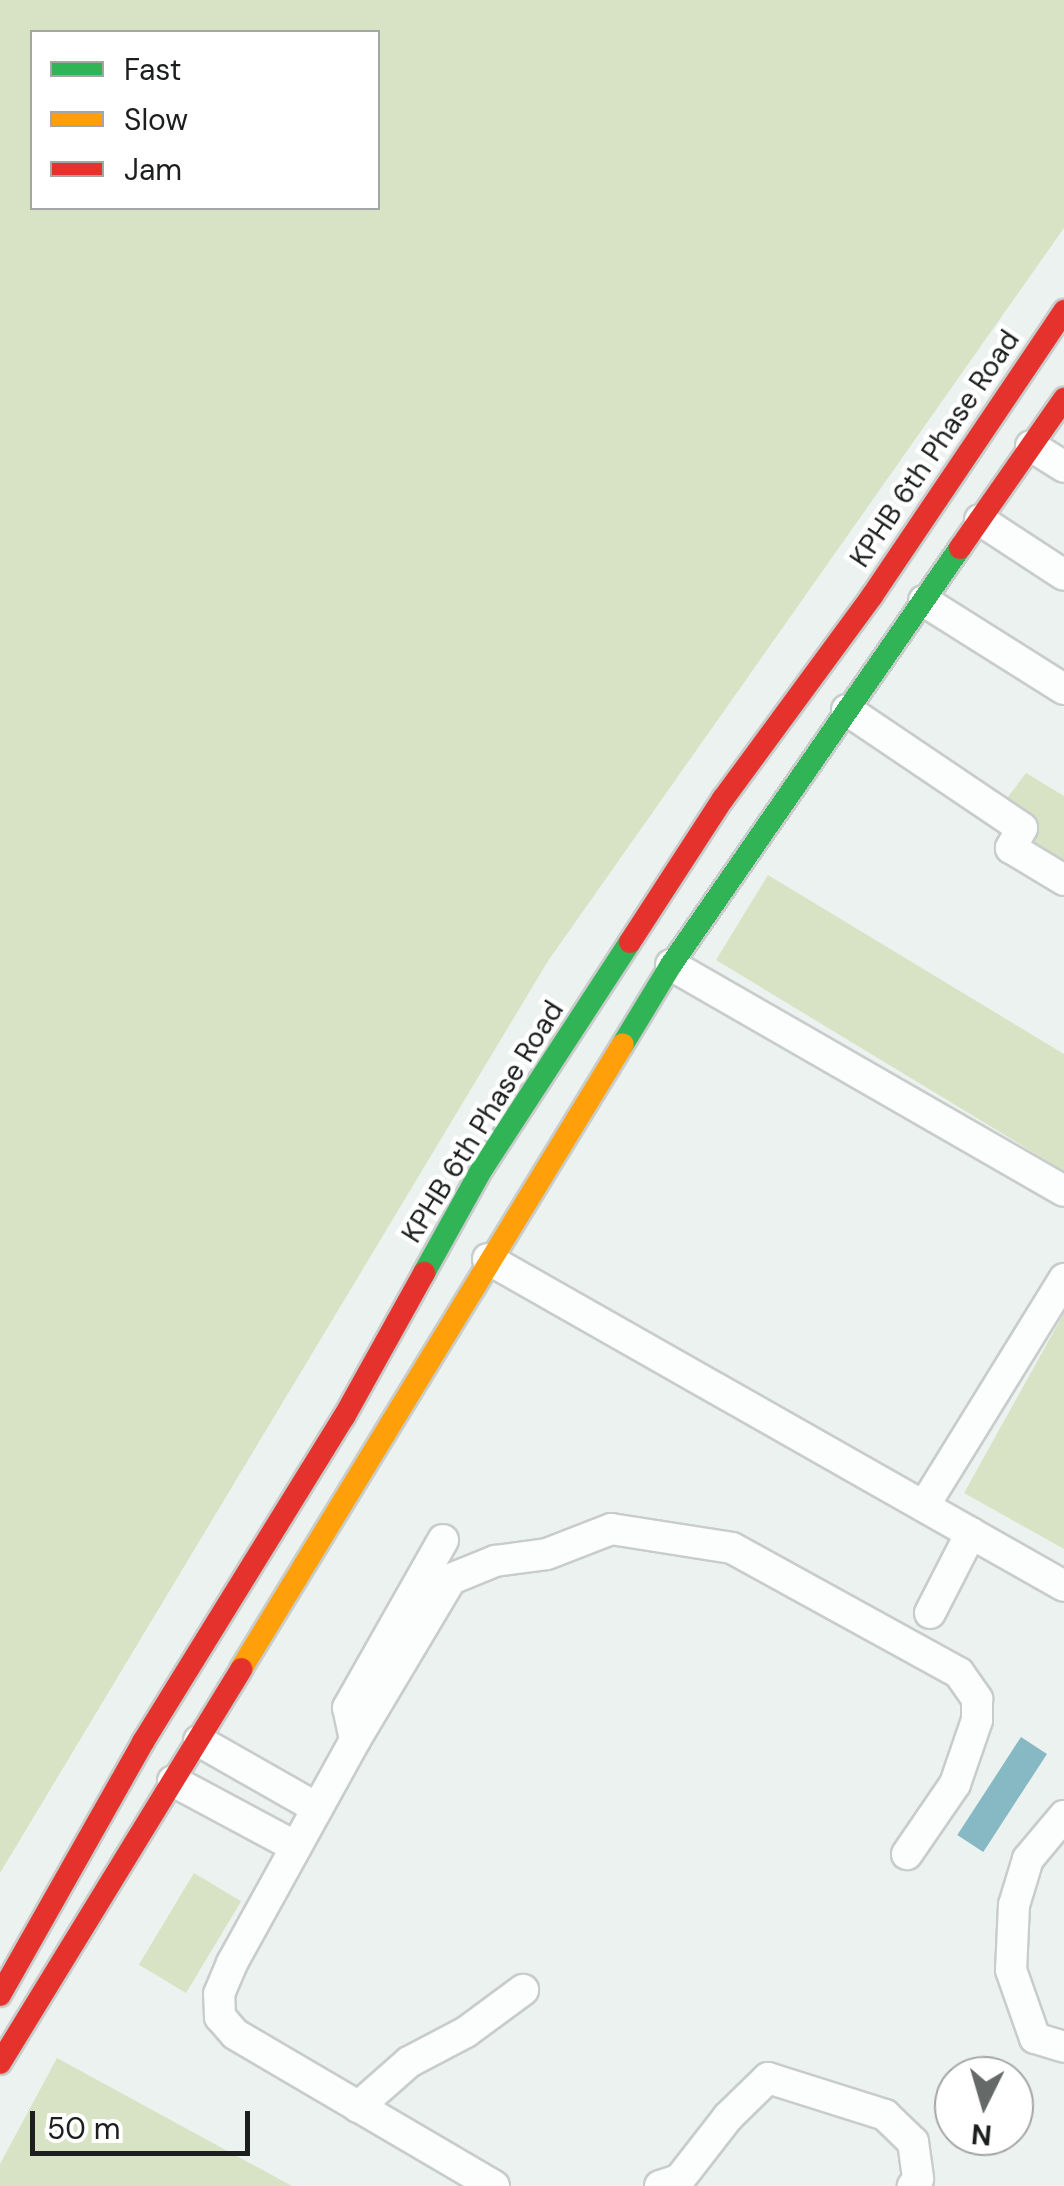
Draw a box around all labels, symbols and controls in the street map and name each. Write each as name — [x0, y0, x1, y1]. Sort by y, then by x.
legend — [30, 30, 380, 210]
text: Fast — [124, 50, 182, 89]
text: Slow — [124, 100, 188, 139]
text: Jam — [124, 150, 182, 189]
street label: KPHB 6th Phase Road — [843, 324, 1027, 574]
street label: KPHB 6th Phase Road — [395, 995, 571, 1249]
north arrow — [934, 2056, 1034, 2156]
scale bar — [35, 2091, 255, 2153]
text: 50 m — [47, 2109, 121, 2148]
text: N — [970, 2115, 993, 2154]

